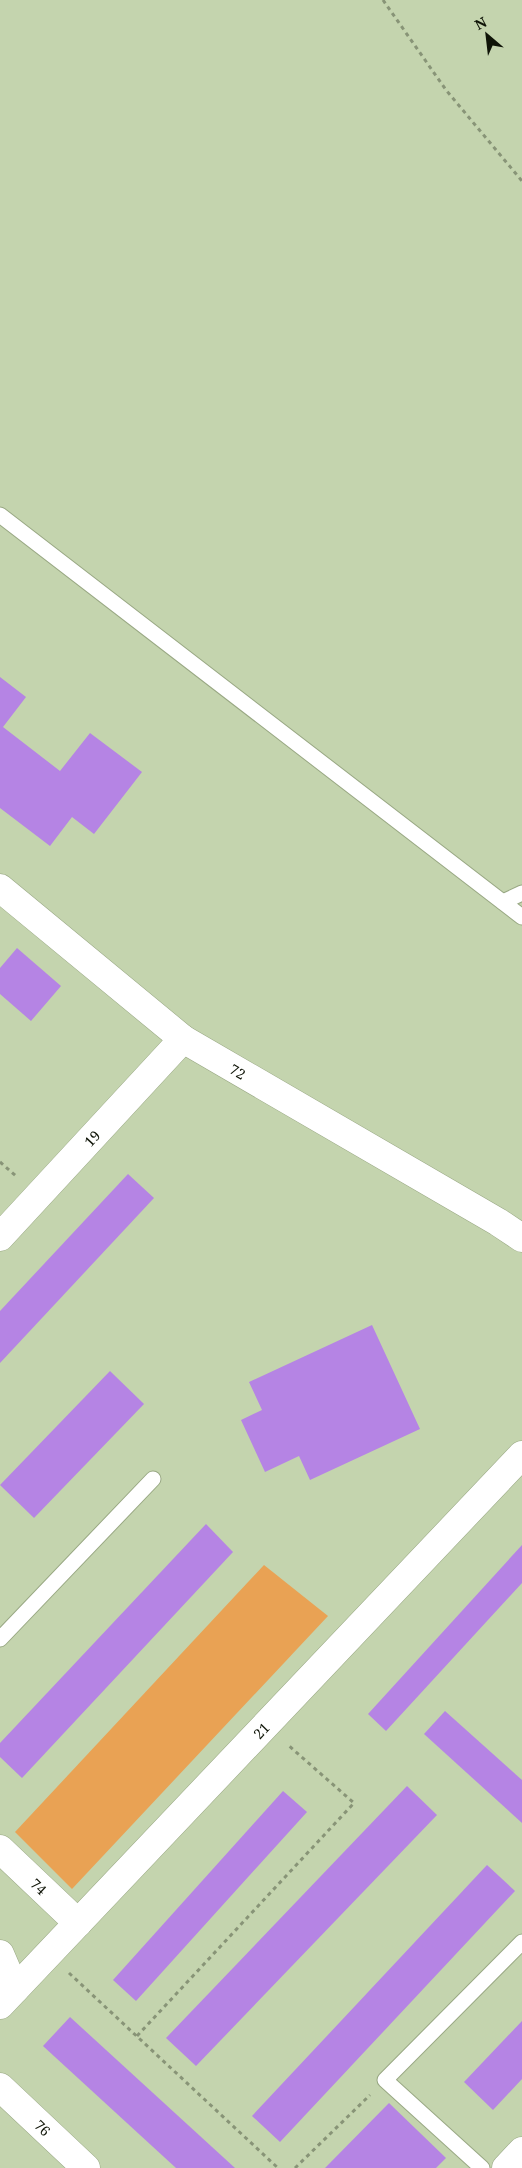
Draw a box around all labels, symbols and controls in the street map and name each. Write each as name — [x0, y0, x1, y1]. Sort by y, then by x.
north arrow — [462, 10, 512, 60]
text: N — [471, 12, 490, 34]
street label: 72 — [227, 1059, 250, 1083]
street label: 19 — [79, 1126, 104, 1150]
street label: 21 — [249, 1718, 273, 1742]
street label: 74 — [27, 1874, 52, 1899]
street label: 76 — [31, 2115, 55, 2140]

